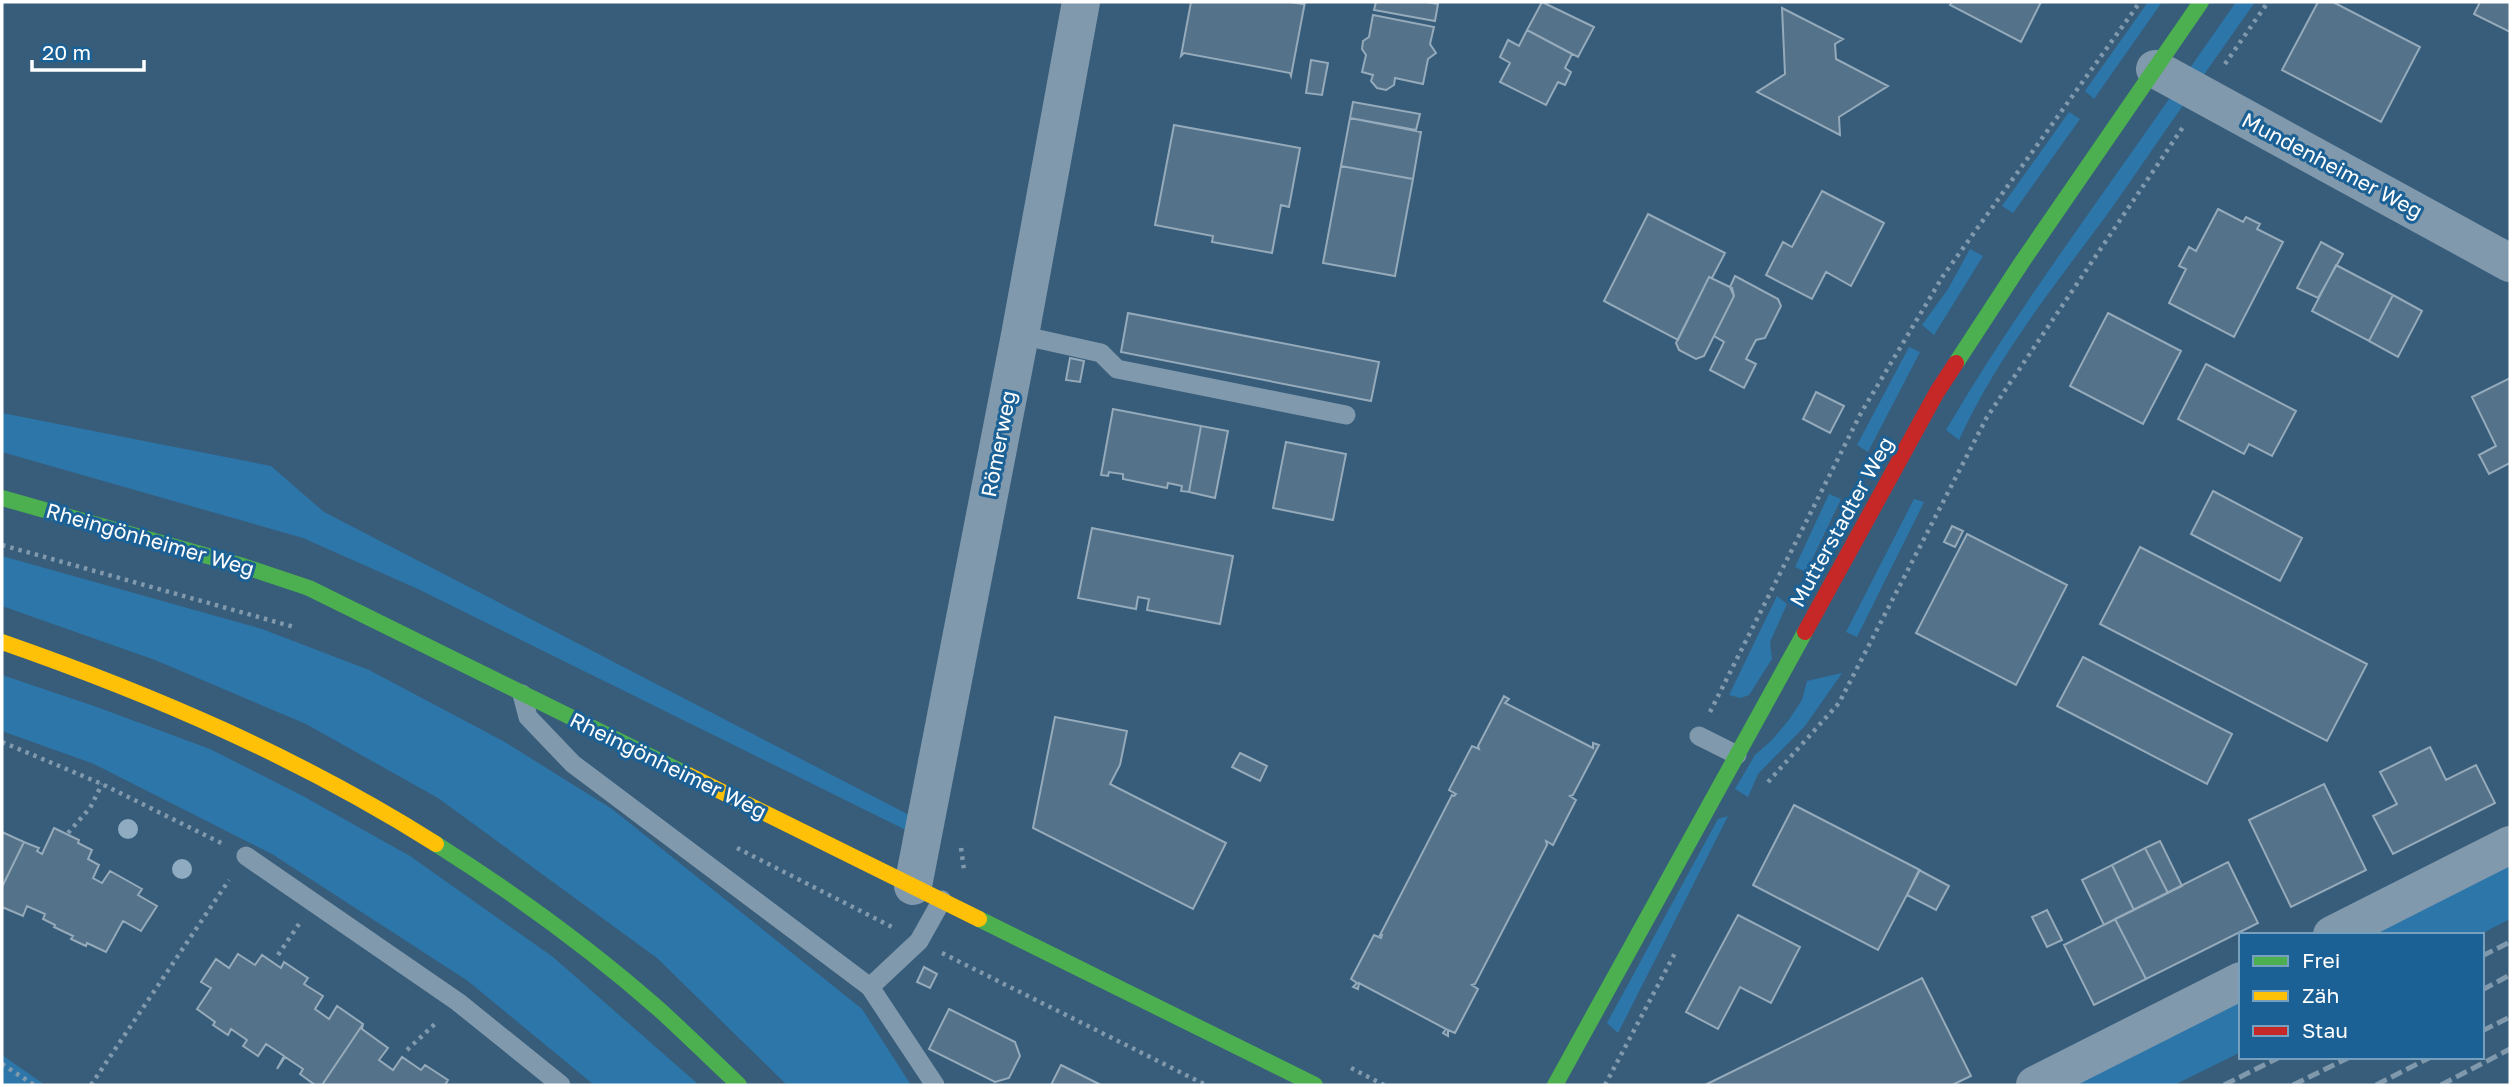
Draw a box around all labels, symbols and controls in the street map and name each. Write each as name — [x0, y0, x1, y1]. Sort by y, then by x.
scale bar — [32, 28, 144, 72]
text: 20 m — [42, 39, 91, 65]
street label: Mundenheimer Weg — [2238, 106, 2427, 224]
street label: Römerweg — [975, 388, 1021, 499]
street label: Mutterstadter Weg — [1784, 432, 1899, 611]
street label: Rheingönheimer Weg — [43, 497, 258, 581]
street label: Rheingönheimer Weg — [566, 706, 771, 824]
legend — [2239, 933, 2484, 1059]
text: Frei — [2302, 947, 2340, 973]
text: Zäh — [2302, 982, 2339, 1008]
text: Stau — [2302, 1017, 2348, 1043]

